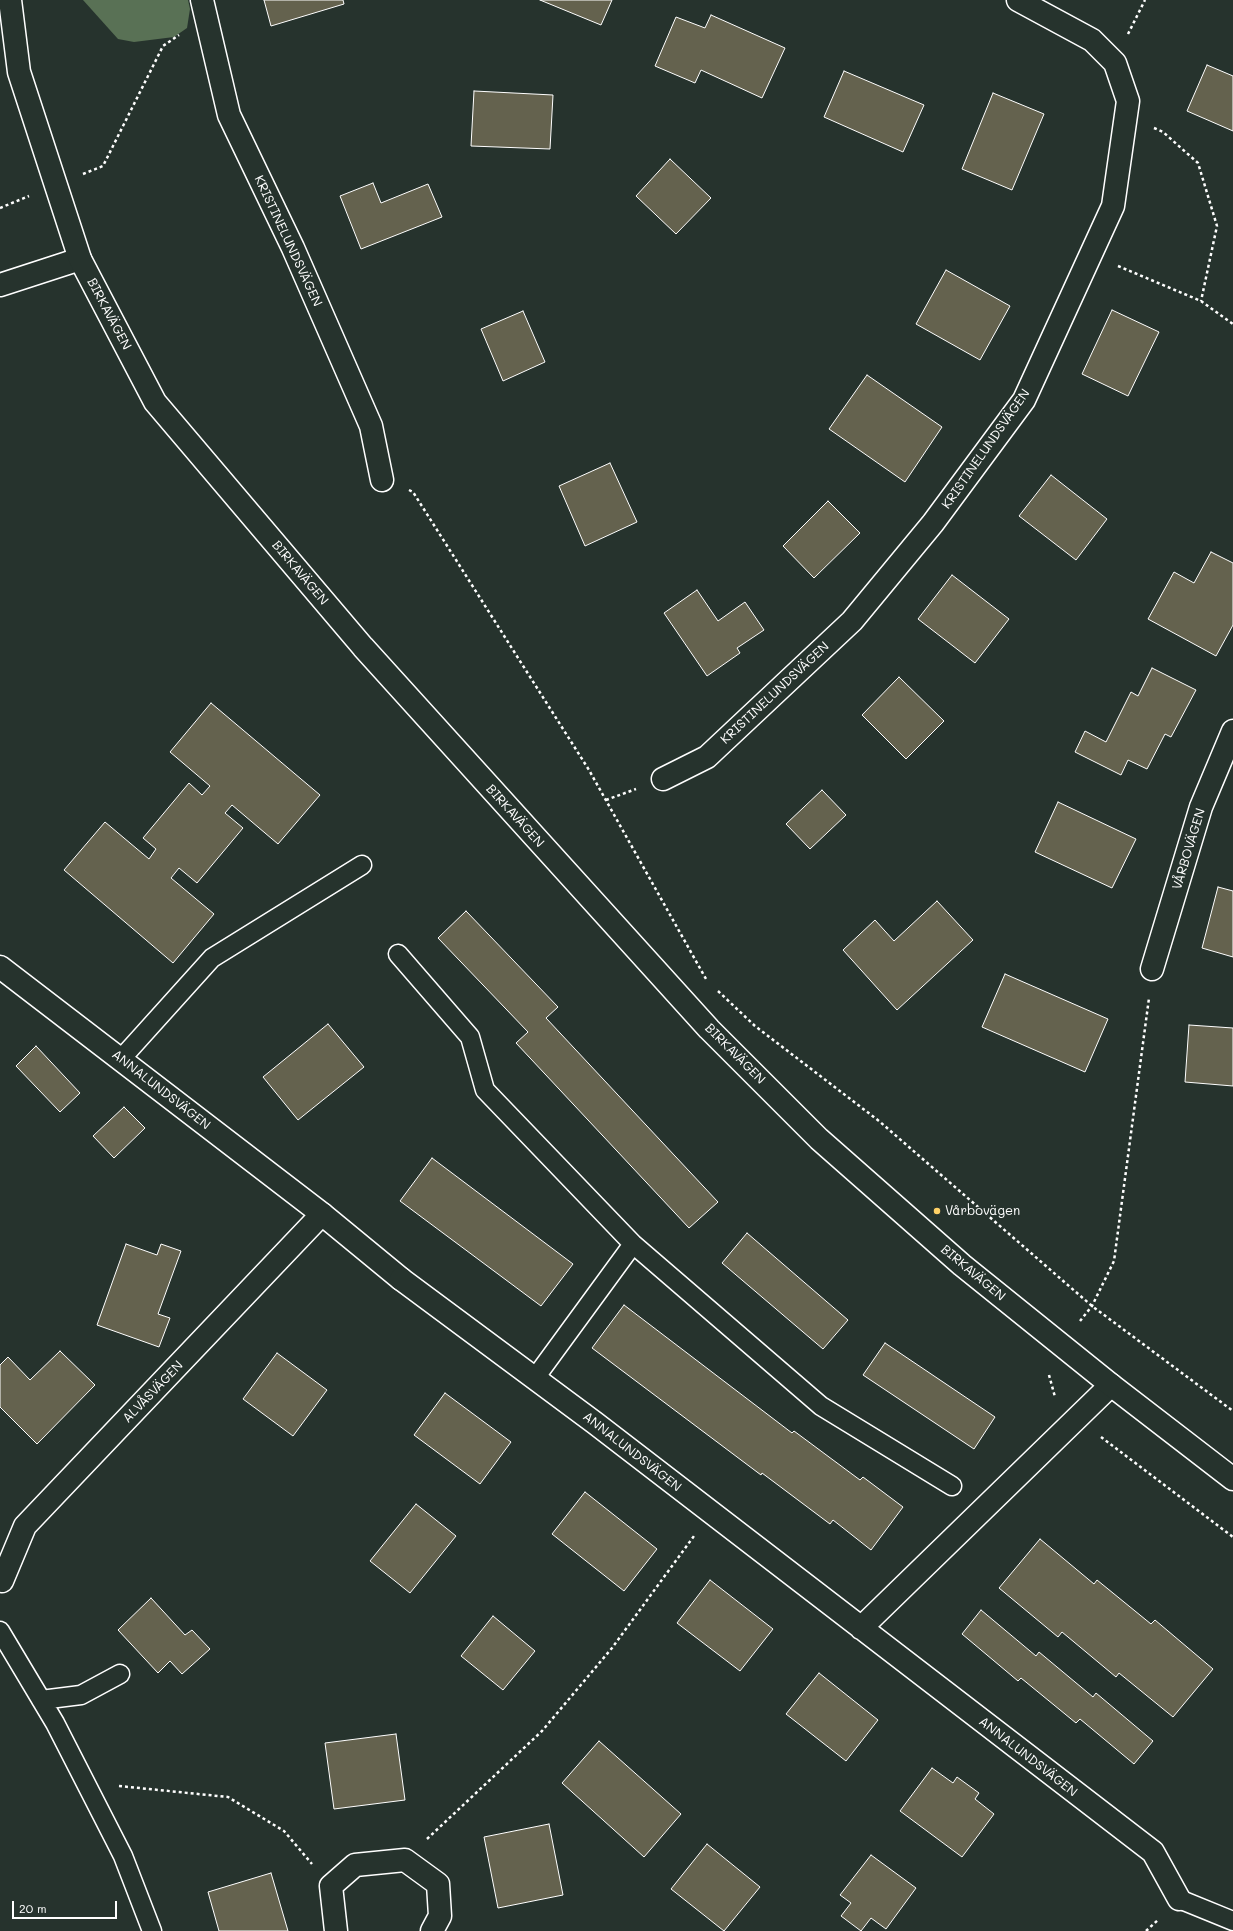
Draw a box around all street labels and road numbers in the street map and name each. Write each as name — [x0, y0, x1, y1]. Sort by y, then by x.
street label: KRISTINELUNDSVÄGEN — [251, 173, 325, 309]
street label: BIRKAVÄGEN — [84, 275, 134, 353]
street label: KRISTINELUNDSVÄGEN — [939, 386, 1033, 512]
street label: BIRKAVÄGEN — [269, 538, 331, 608]
street label: KRISTINELUNDSVÄGEN — [718, 639, 832, 747]
street label: BIRKAVÄGEN — [483, 781, 547, 851]
street label: VÅRBOVÄGEN — [1169, 806, 1209, 892]
street label: BIRKAVÄGEN — [702, 1021, 768, 1087]
street label: ANNALUNDSVÄGEN — [109, 1047, 213, 1133]
street label: BIRKAVÄGEN — [938, 1242, 1008, 1304]
street label: ALVÅSVÄGEN — [120, 1358, 186, 1426]
street label: ANNALUNDSVÄGEN — [580, 1409, 684, 1495]
street label: ANNALUNDSVÄGEN — [976, 1714, 1080, 1800]

